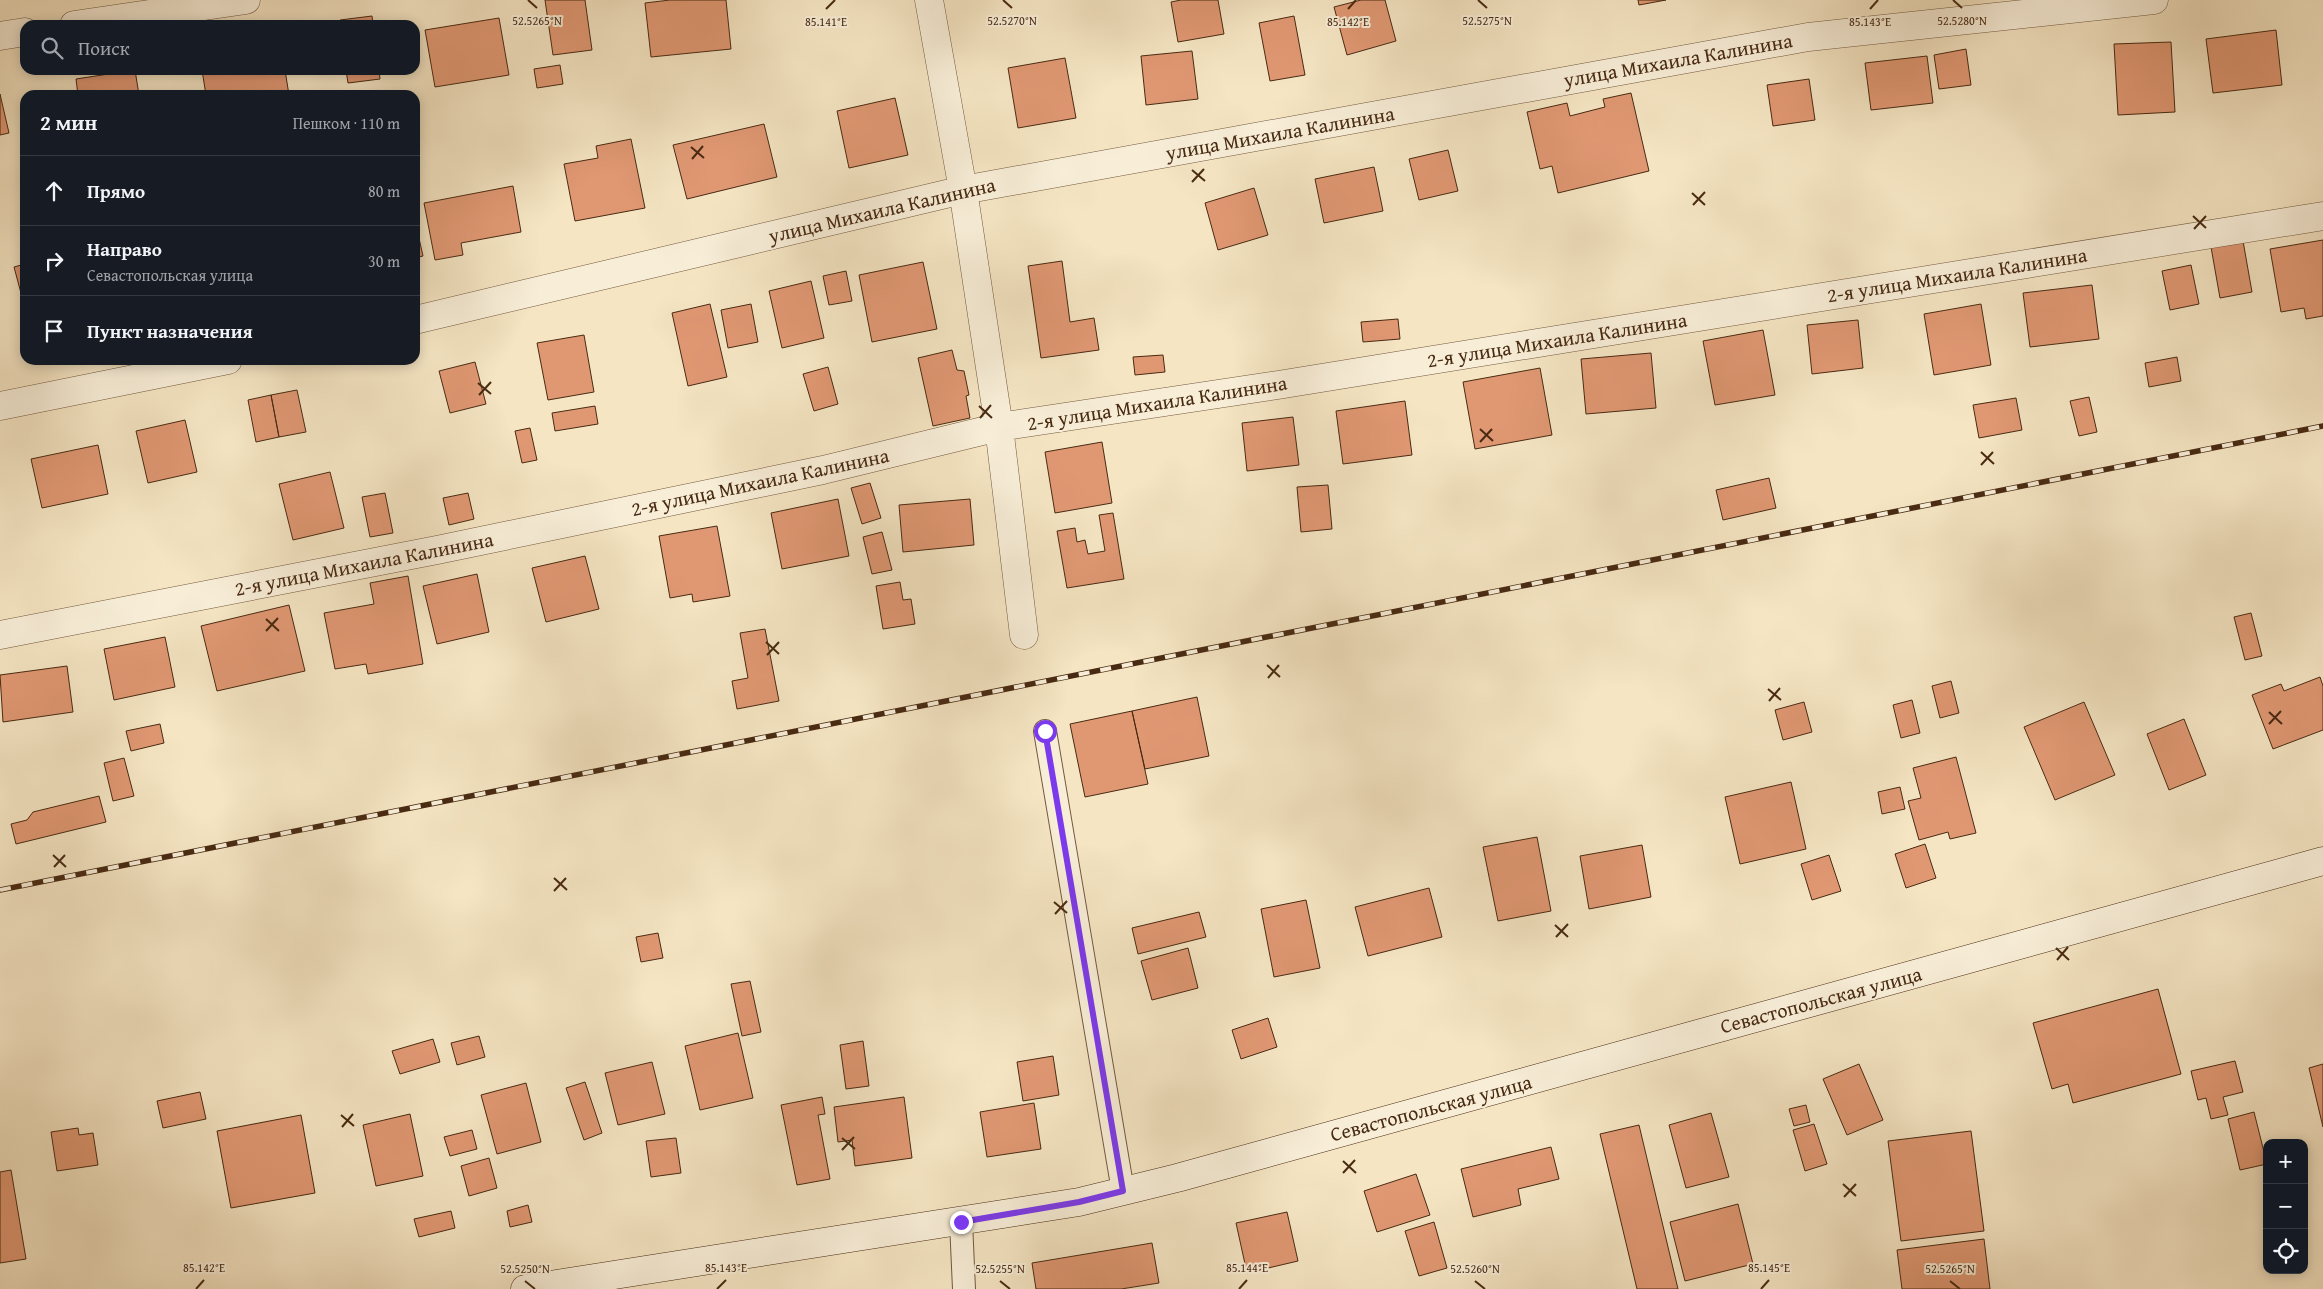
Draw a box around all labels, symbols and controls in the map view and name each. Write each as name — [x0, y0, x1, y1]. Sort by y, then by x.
text: 52.5265°N — [512, 12, 562, 29]
text: 52.5270°N — [987, 12, 1037, 29]
text: 52.5275°N — [1462, 12, 1512, 29]
text: 52.5280°N — [1937, 12, 1987, 29]
text: 85.141°E — [805, 13, 847, 30]
text: 85.142°E — [1327, 13, 1369, 30]
text: 85.143°E — [1849, 13, 1891, 30]
search box — [20, 20, 420, 75]
street label: улица Михаила Калинина — [1560, 25, 1795, 94]
icon: search — [38, 34, 66, 62]
text: Поиск — [78, 34, 130, 62]
street label: улица Михаила Калинина — [1162, 98, 1397, 167]
text: 2 мин — [40, 107, 97, 138]
text: Пешком · 110 m — [293, 111, 400, 135]
street label: улица Михаила Калинина — [765, 169, 999, 250]
icon: ahead — [40, 177, 68, 205]
text: Прямо — [87, 177, 145, 205]
text: 80 m — [368, 179, 400, 203]
text: Направо — [87, 235, 162, 263]
street label: 2-я улица Михаила Калинина — [1825, 240, 2089, 309]
icon: right — [40, 247, 68, 275]
text: 30 m — [368, 249, 400, 273]
text: Севастопольская улица — [87, 263, 253, 287]
street label: 2-я улица Михаила Калинина — [1425, 305, 1689, 374]
icon: arrive — [40, 317, 68, 345]
text: Пункт назначения — [87, 317, 253, 345]
street label: 2-я улица Михаила Калинина — [1025, 368, 1289, 437]
street label: 2-я улица Михаила Калинина — [628, 440, 892, 523]
street label: 2-я улица Михаила Калинина — [232, 524, 496, 603]
route start — [1034, 720, 1057, 743]
street label: Севастопольская улица — [1717, 959, 1925, 1040]
street label: Севастопольская улица — [1327, 1067, 1535, 1148]
map controls — [2263, 1139, 2308, 1274]
button: + — [2263, 1139, 2308, 1184]
button: − — [2263, 1184, 2308, 1229]
route end — [950, 1211, 973, 1234]
button: locate — [2263, 1229, 2308, 1274]
text: 85.142°E — [183, 1259, 225, 1276]
text: 85.143°E — [705, 1259, 747, 1276]
text: 85.144°E — [1226, 1259, 1268, 1276]
text: 85.145°E — [1748, 1259, 1790, 1276]
text: 52.5250°N — [500, 1260, 550, 1277]
text: 52.5255°N — [975, 1260, 1025, 1277]
text: 52.5260°N — [1450, 1260, 1500, 1277]
text: 52.5265°N — [1925, 1260, 1975, 1277]

